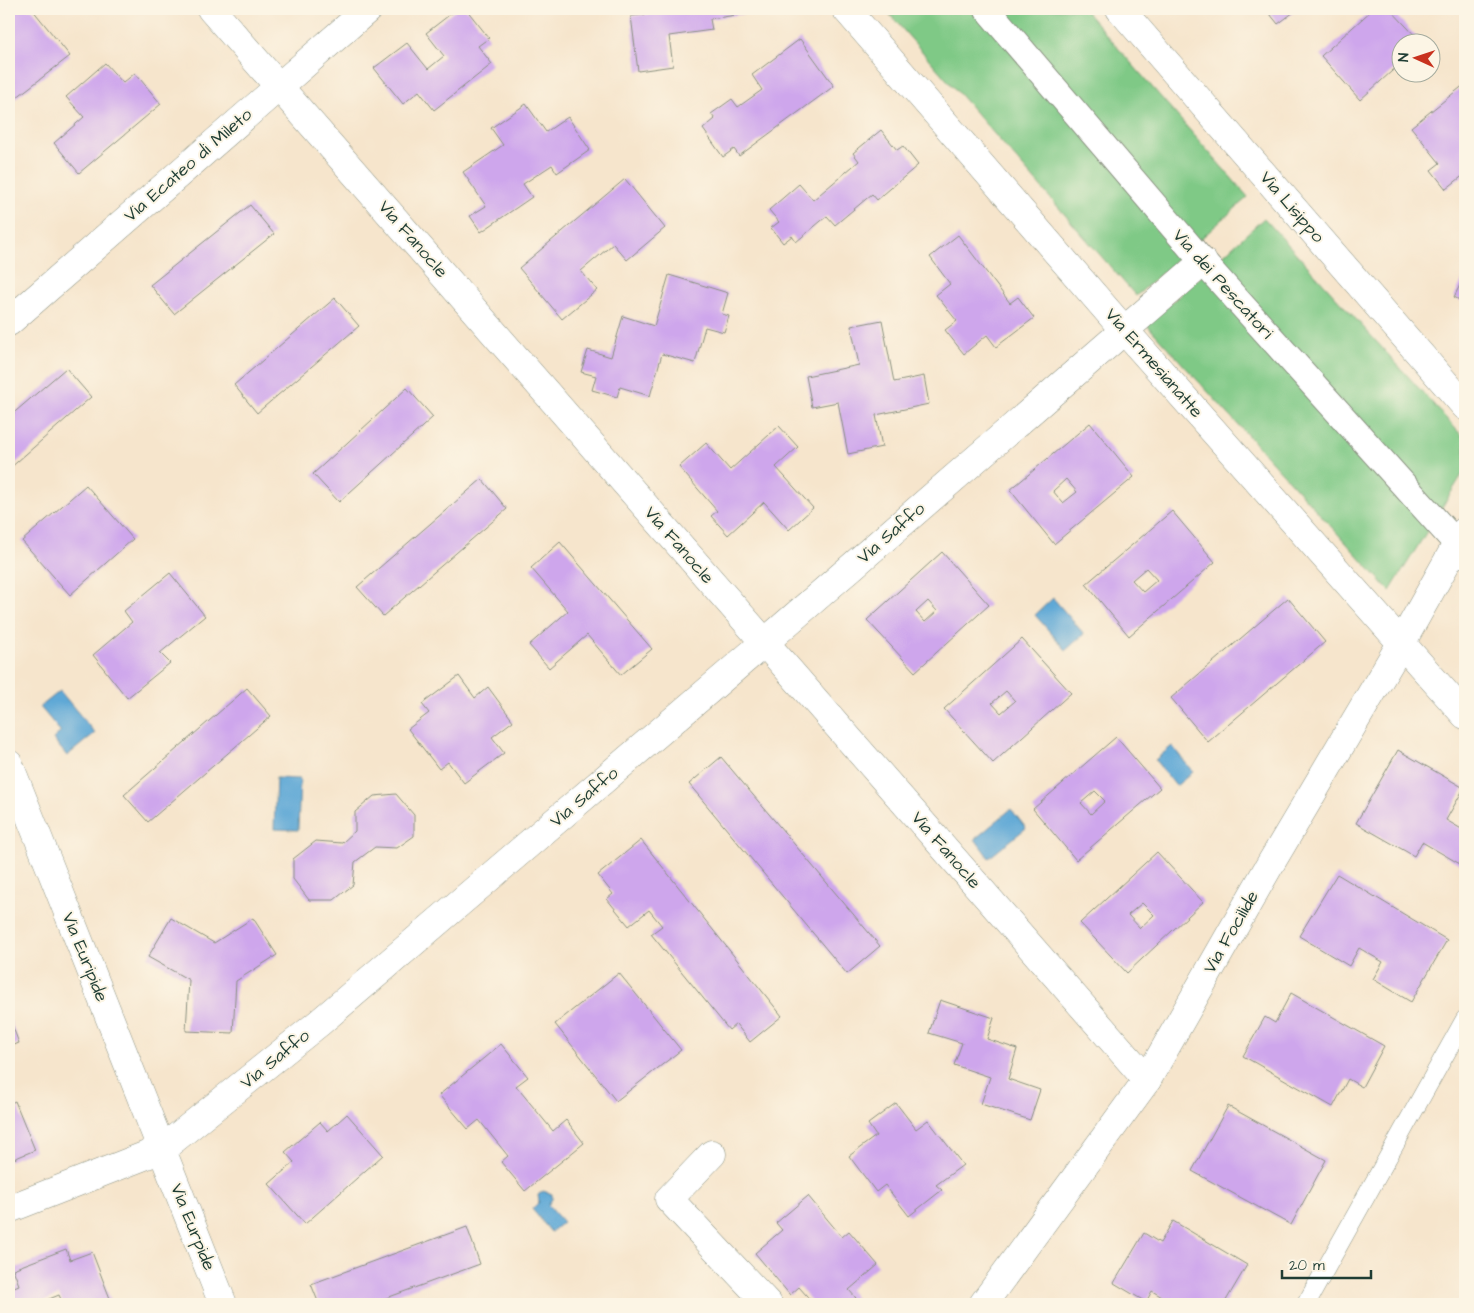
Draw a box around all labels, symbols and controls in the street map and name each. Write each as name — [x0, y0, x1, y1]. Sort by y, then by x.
north arrow — [1392, 32, 1442, 82]
text: N — [1394, 52, 1414, 62]
street label: Via Ecateo di Mileto — [118, 102, 258, 228]
street label: Via Lisippo — [1254, 166, 1330, 248]
street label: Via Fanocle — [372, 195, 454, 283]
street label: Via dei Pescatori — [1167, 224, 1279, 345]
street label: Via Ermesianatte — [1099, 303, 1209, 424]
street label: Via Saffo — [852, 496, 930, 570]
street label: Via Fanocle — [638, 501, 720, 589]
street label: Via Saffo — [544, 761, 624, 833]
street label: Via Fanocle — [905, 806, 987, 894]
street label: Via Focilide — [1197, 886, 1265, 978]
street label: Via Euripide — [56, 908, 114, 1006]
street label: Via Saffo — [235, 1023, 315, 1095]
street label: Via Eurpide — [164, 1180, 222, 1274]
scale bar — [1282, 1248, 1370, 1280]
text: 20 m — [1289, 1255, 1325, 1276]

